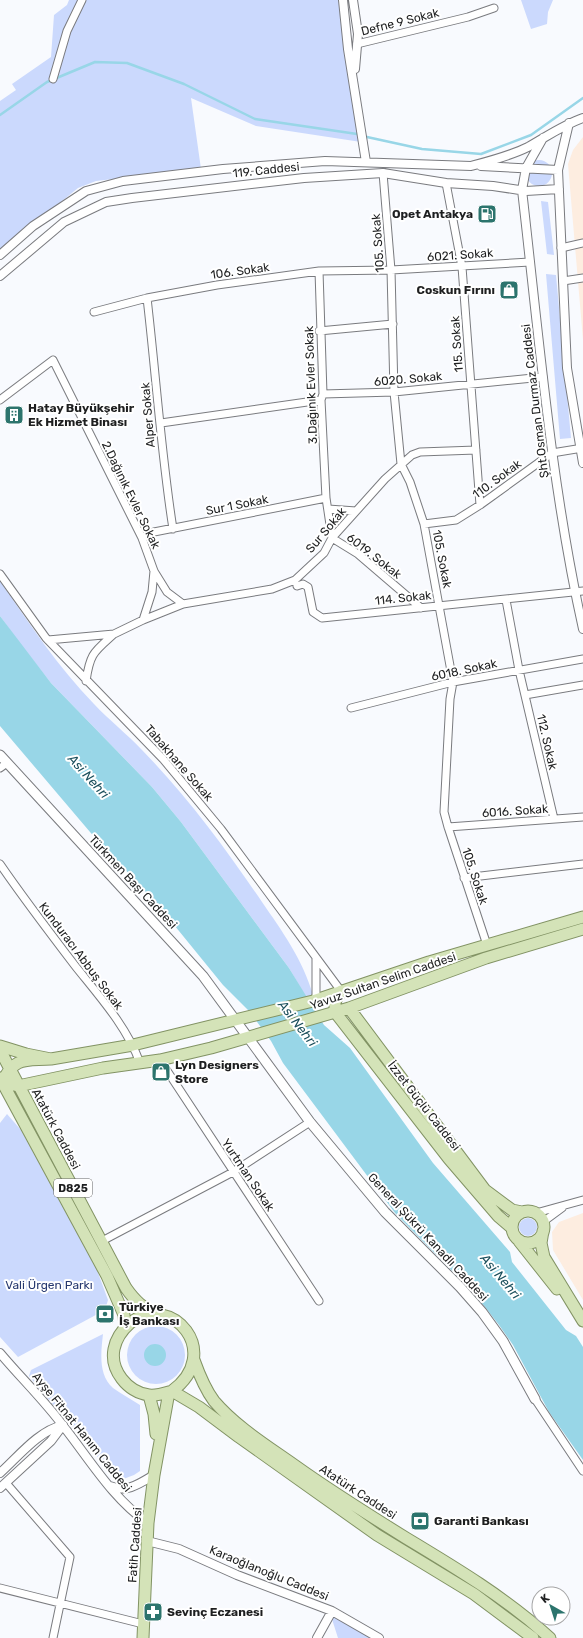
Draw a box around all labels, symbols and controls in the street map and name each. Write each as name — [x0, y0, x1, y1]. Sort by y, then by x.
street label: Defne 9 Sokak — [360, 5, 441, 38]
street label: 119. Caddesi — [232, 160, 300, 180]
fuel station icon: Opet Antakya — [476, 203, 498, 225]
place label: Opet Antakya — [392, 207, 473, 221]
street label: 105. Sokak — [369, 212, 387, 273]
street label: 6021. Sokak — [426, 246, 494, 264]
street label: 106. Sokak — [210, 260, 271, 282]
shop icon: Coskun Fırını — [498, 279, 520, 301]
place label: Coskun Fırını — [416, 283, 495, 297]
street label: 115. Sokak — [448, 315, 466, 373]
street label: Şht.Osman Durmaz Caddesi — [519, 323, 551, 479]
street label: 3.Dağınık Evler Sokak — [302, 325, 320, 444]
street label: 6020. Sokak — [373, 369, 444, 389]
street label: Alper Sokak — [138, 381, 158, 448]
place label: Hatay Büyükşehir Ek Hizmet Binası — [28, 401, 135, 429]
building icon: Hatay Büyükşehir Ek Hizmet Binası — [3, 404, 25, 426]
street label: 2.Dağınık Evler Sokak — [99, 439, 164, 552]
street label: 110. Sokak — [470, 456, 525, 501]
street label: Sur 1 Sokak — [205, 492, 270, 518]
street label: Sur Sokak — [303, 504, 350, 556]
street label: 105. Sokak — [430, 529, 455, 590]
street label: 6019. Sokak — [344, 530, 405, 582]
street label: 114. Sokak — [374, 588, 433, 608]
street label: 6018. Sokak — [430, 656, 499, 684]
street label: 112. Sokak — [534, 713, 560, 772]
street label: Tabakhane Sokak — [142, 722, 216, 805]
water label: Asi Nehri — [64, 750, 113, 802]
street label: 6016. Sokak — [481, 802, 549, 820]
street label: Türkmen Başı Caddesi — [86, 832, 180, 932]
street label: 105. Sokak — [459, 846, 491, 907]
street label: Kunduracı Abbuş Sokak — [36, 900, 126, 1013]
street label: Yavuz Sultan Selim Caddesi — [308, 949, 458, 1013]
water label: Asi Nehri — [274, 997, 321, 1050]
place label: Lyn Designers Store — [175, 1058, 259, 1086]
street label: İzzet Güçlü Caddesi — [385, 1059, 463, 1154]
shop icon: Lyn Designers Store — [150, 1061, 172, 1083]
street label: Atatürk Caddesi — [29, 1086, 83, 1172]
street label: Yurtman Sokak — [219, 1136, 278, 1214]
street label: General Şükrü Kanadlı Caddesi — [365, 1170, 491, 1304]
road number: D825 — [54, 1179, 92, 1197]
water label: Asi Nehri — [477, 1250, 524, 1302]
park label: Vali Ürgen Parkı — [5, 1278, 93, 1292]
place label: Türkiye İş Bankası — [119, 1300, 179, 1328]
bank icon: Türkiye İş Bankası — [94, 1303, 116, 1325]
street label: Ayşe Fitnat Hanım Caddesi — [29, 1369, 135, 1495]
street label: Atatürk Caddesi — [317, 1462, 399, 1522]
street label: Fatih Caddesi — [125, 1507, 145, 1583]
bank icon: Garanti Bankası — [409, 1510, 431, 1532]
place label: Garanti Bankası — [434, 1514, 529, 1528]
street label: Karaoğlanoğlu Caddesi — [207, 1543, 331, 1603]
north arrow — [531, 1586, 571, 1626]
text: K — [538, 1591, 552, 1606]
pharmacy icon: Sevinç Eczanesi — [142, 1601, 164, 1623]
place label: Sevinç Eczanesi — [167, 1605, 263, 1619]

